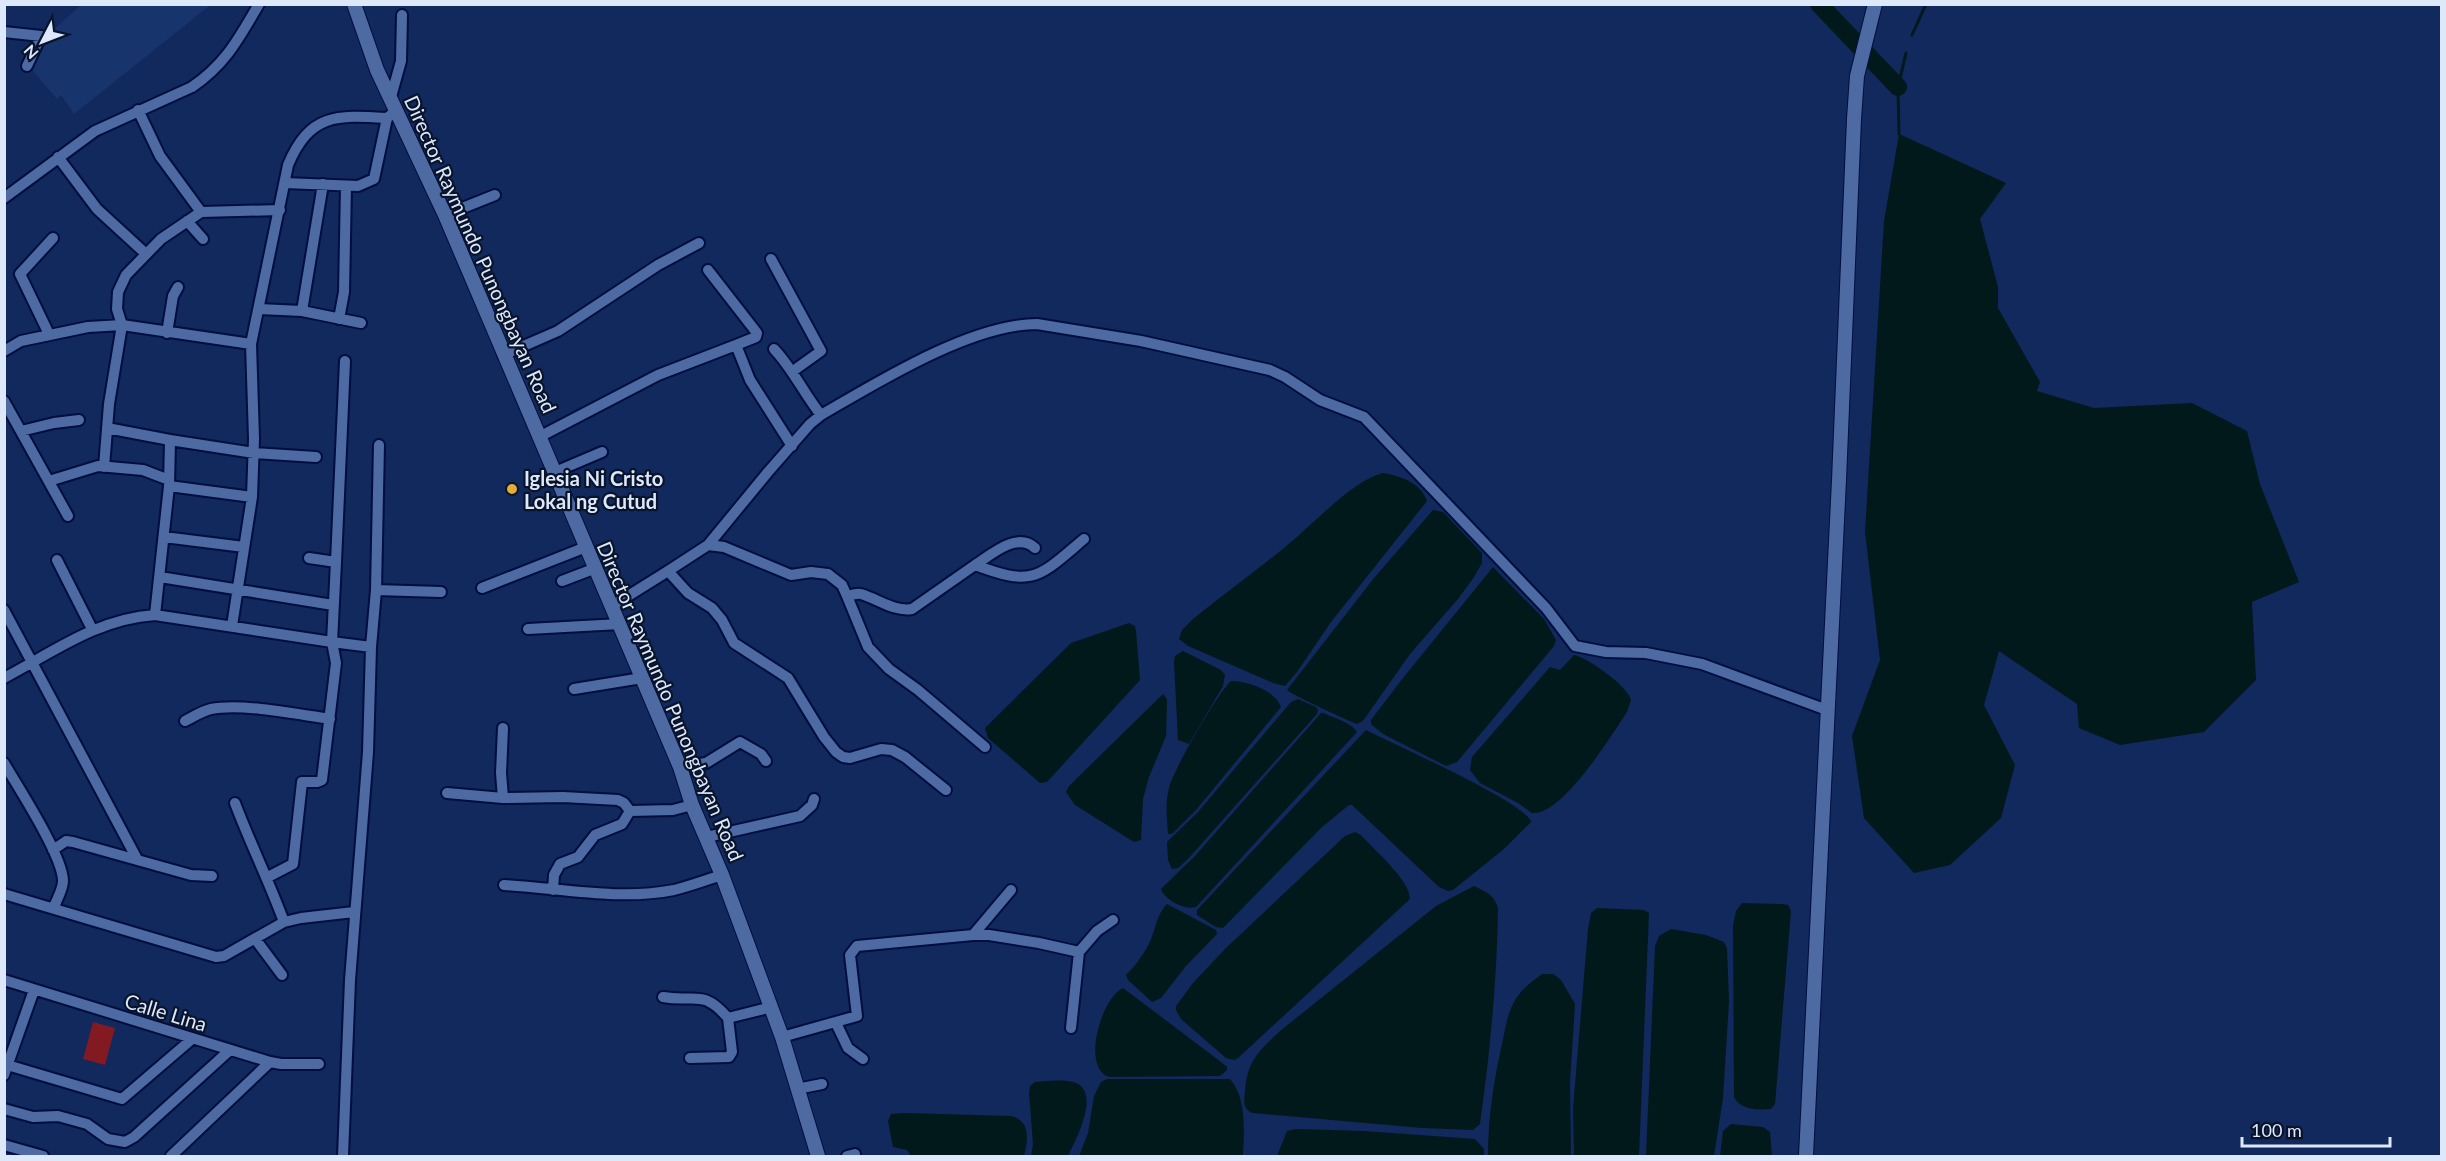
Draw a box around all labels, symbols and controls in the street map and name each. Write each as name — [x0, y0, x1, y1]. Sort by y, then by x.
north arrow — [12, 12, 72, 72]
text: N — [19, 41, 42, 63]
street label: Director Raymundo Punongbayan Road — [400, 92, 562, 416]
place label: Iglesia Ni Cristo Lokal ng Cutud — [524, 466, 663, 513]
marker: Iglesia Ni Cristo Lokal ng Cutud — [505, 482, 519, 496]
street label: Director Raymundo Punongbayan Road — [593, 538, 749, 864]
street label: Calle Lina — [122, 988, 210, 1036]
scale bar — [2242, 1110, 2390, 1148]
text: 100 m — [2251, 1119, 2302, 1141]

